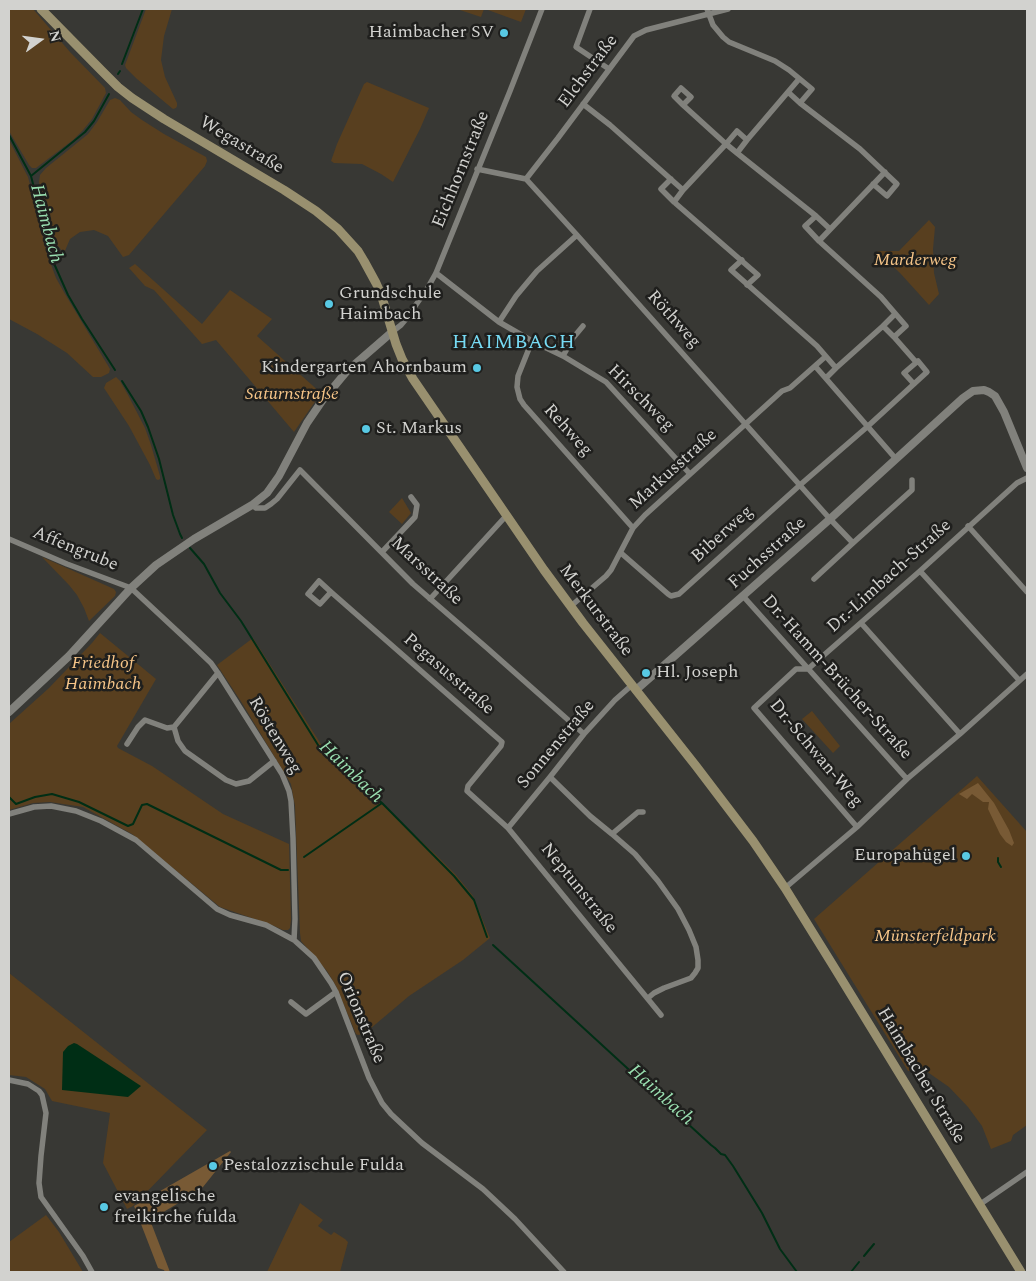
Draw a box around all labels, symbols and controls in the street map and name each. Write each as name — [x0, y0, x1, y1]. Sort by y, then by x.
north arrow — [15, 15, 65, 65]
place label: Haimbacher SV — [368, 22, 494, 44]
marker: Haimbacher SV — [498, 27, 510, 39]
text: N — [43, 28, 67, 44]
street label: Elchstraße — [555, 31, 623, 113]
street label: Eichhornstraße — [429, 108, 495, 232]
street label: Wegastraße — [195, 112, 287, 180]
water label: Haimbach — [24, 182, 66, 266]
park label: Marderweg — [874, 250, 956, 272]
place label: Grundschule Haimbach — [339, 283, 442, 326]
street label: Röthweg — [641, 287, 705, 353]
marker: Grundschule Haimbach — [323, 298, 335, 310]
district label: HAIMBACH — [451, 332, 577, 356]
place label: Kindergarten Ahornbaum — [261, 357, 467, 379]
street label: Hirschweg — [602, 361, 678, 437]
marker: Kindergarten Ahornbaum — [471, 362, 483, 374]
park label: Saturnstraße — [245, 384, 339, 406]
street label: Rehweg — [538, 400, 596, 462]
place label: St. Markus — [376, 418, 462, 440]
marker: St. Markus — [360, 423, 372, 435]
street label: Markusstraße — [626, 425, 722, 515]
street label: Biberweg — [688, 502, 758, 568]
street label: Fuchsstraße — [725, 513, 811, 595]
street label: Dr.-Limbach-Straße — [824, 516, 956, 638]
street label: Affengrube — [29, 523, 121, 577]
street label: Marsstraße — [385, 533, 467, 611]
street label: Merkurstraße — [553, 561, 637, 661]
street label: Dr.-Hamm-Brücher-Straße — [756, 591, 916, 765]
street label: Pegasusstraße — [398, 630, 498, 720]
park label: Friedhof Haimbach — [65, 653, 141, 696]
place label: Hl. Joseph — [656, 662, 738, 684]
marker: Hl. Joseph — [640, 667, 652, 679]
street label: Röstenweg — [242, 693, 306, 779]
street label: Sonnenstraße — [513, 696, 601, 794]
street label: Dr.-Schwan-Weg — [764, 696, 866, 812]
water label: Haimbach — [313, 737, 387, 809]
street label: Neptunstraße — [535, 839, 621, 939]
place label: Europahügel — [854, 845, 956, 867]
marker: Europahügel — [960, 850, 972, 862]
park label: Münsterfeldpark — [874, 926, 996, 948]
street label: Orionstraße — [331, 969, 389, 1067]
street label: Haimbacher Straße — [871, 1004, 969, 1148]
water label: Haimbach — [622, 1061, 698, 1131]
place label: Pestalozzischule Fulda — [223, 1155, 404, 1177]
marker: Pestalozzischule Fulda — [207, 1160, 219, 1172]
place label: evangelische freikirche fulda — [114, 1186, 237, 1228]
marker: evangelische freikirche fulda — [98, 1201, 110, 1213]

